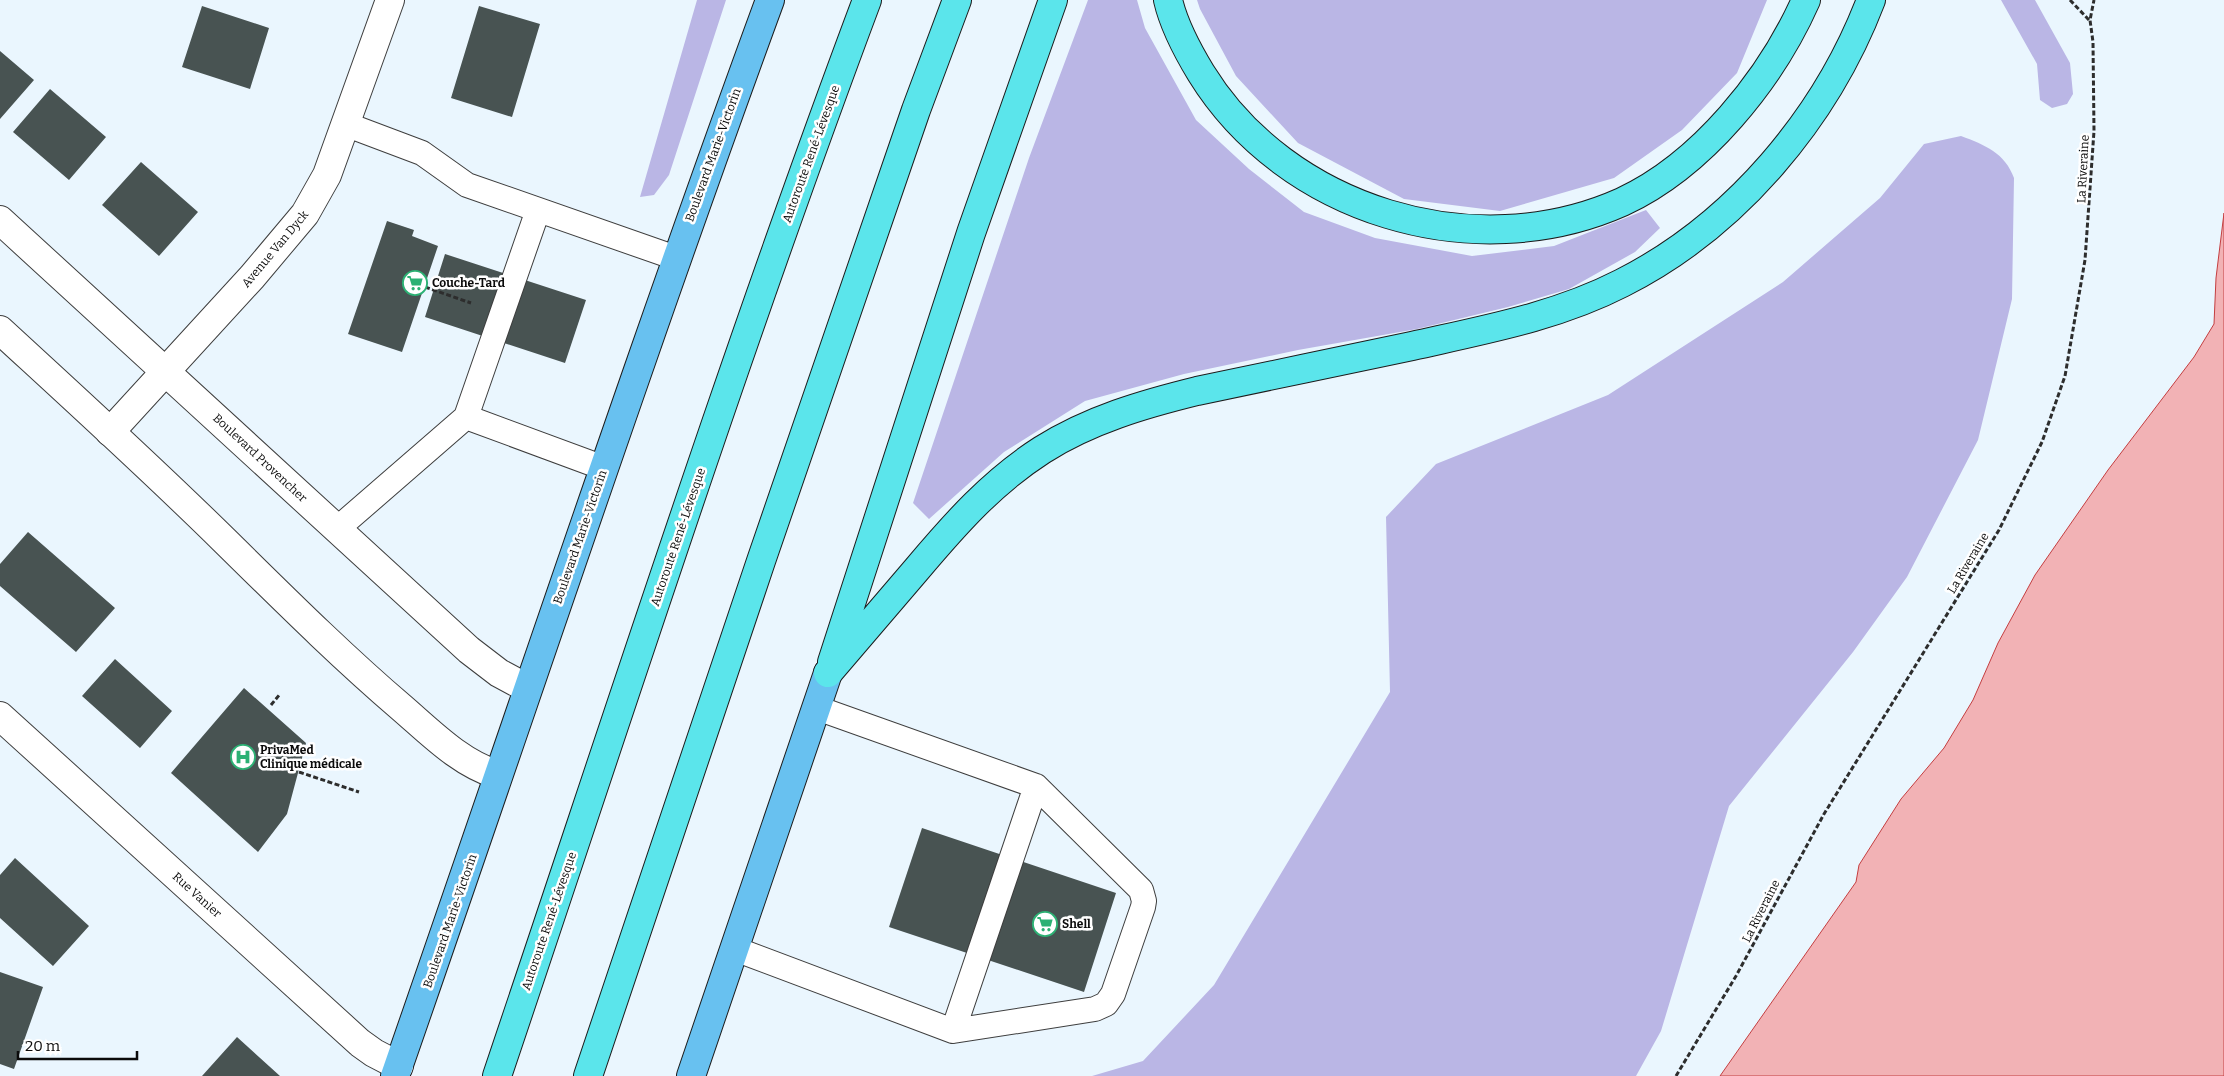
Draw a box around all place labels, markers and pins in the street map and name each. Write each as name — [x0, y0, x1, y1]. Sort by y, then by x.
supermarket icon: Couche-Tard — [402, 270, 428, 296]
place label: Couche-Tard — [432, 276, 506, 290]
place label: PrivaMed Clinique médicale — [260, 743, 362, 771]
hospital icon: PrivaMed Clinique médicale — [230, 744, 256, 770]
supermarket icon: Shell — [1032, 911, 1058, 937]
place label: Shell — [1062, 917, 1091, 931]

